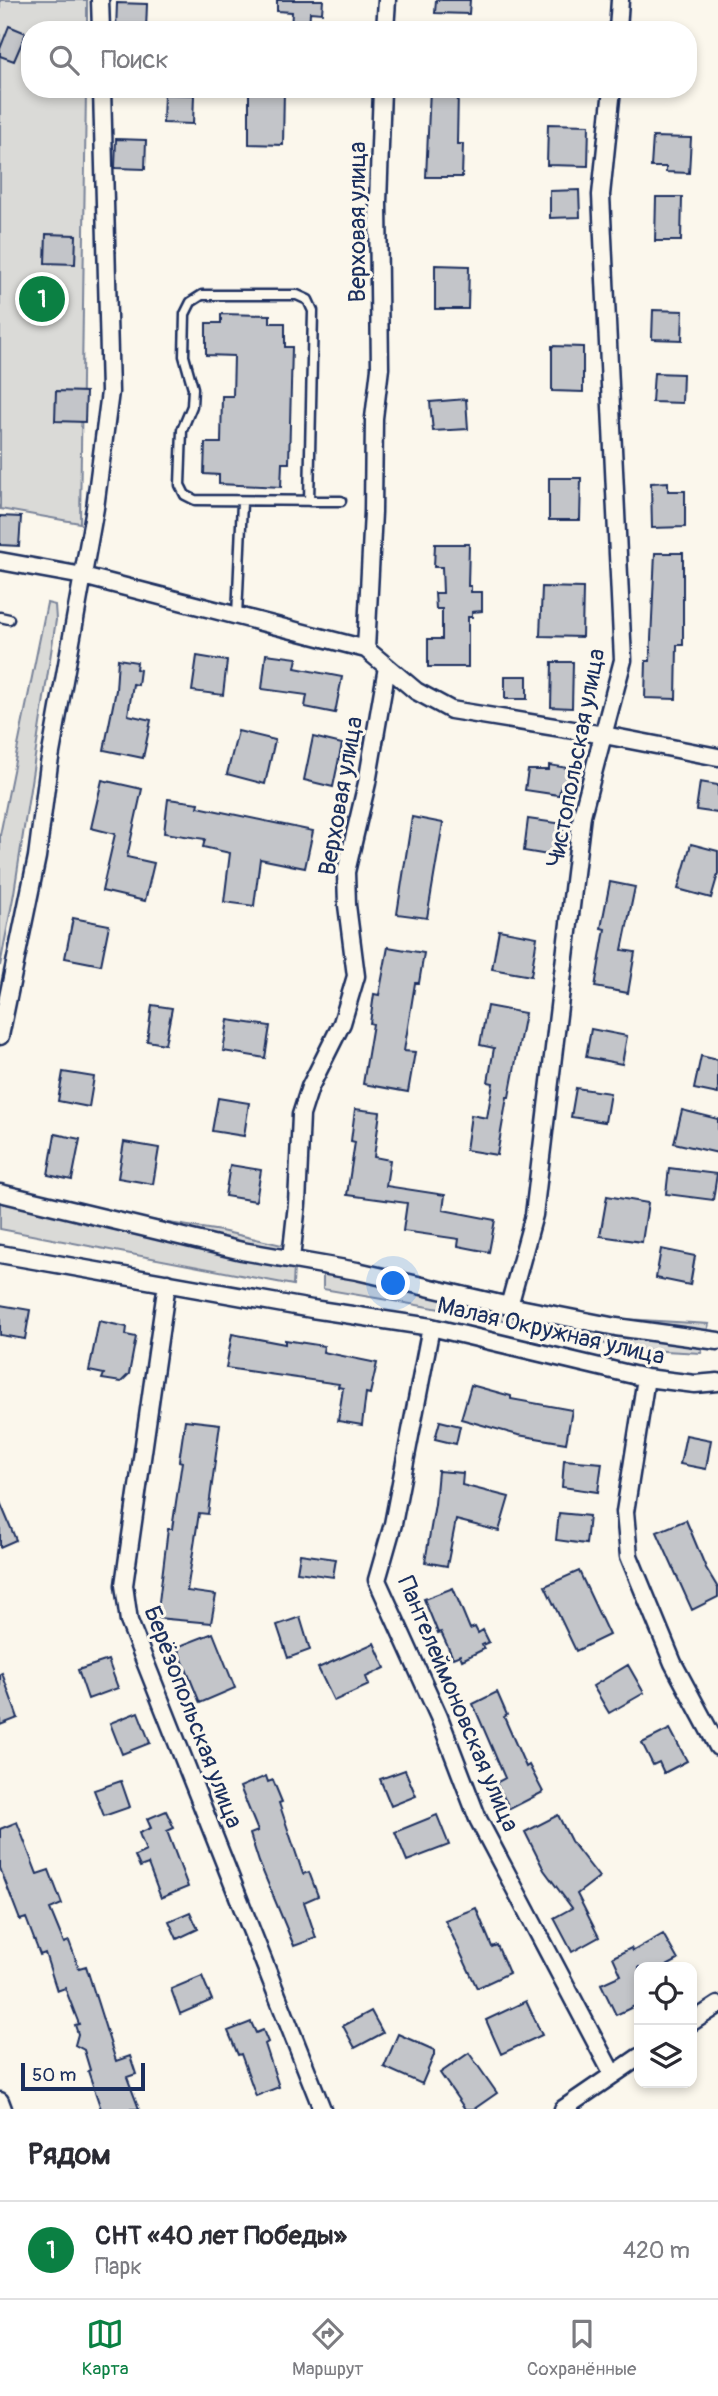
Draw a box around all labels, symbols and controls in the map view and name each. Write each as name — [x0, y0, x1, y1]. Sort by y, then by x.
search box — [21, 21, 697, 98]
icon: search — [45, 41, 83, 79]
text: Поиск — [101, 44, 169, 76]
street label: Верховая улица — [343, 142, 372, 302]
pin: 1 — [19, 273, 65, 325]
street label: Чистопольская улица — [541, 646, 611, 870]
street label: Верховая улица — [313, 714, 369, 878]
your location — [376, 1266, 410, 1300]
street label: Малая Окружная улица — [434, 1291, 668, 1371]
street label: Пантелеймоновская улица — [391, 1572, 525, 1836]
street label: Берёзопольская улица — [137, 1602, 249, 1832]
map controls — [634, 1962, 697, 2088]
button: locate — [634, 1962, 697, 2025]
button: layers — [634, 2025, 697, 2088]
scale bar — [21, 2060, 145, 2092]
text: 50 m — [32, 2063, 76, 2087]
text: Рядом — [28, 2136, 111, 2173]
text: СНТ «40 лет Победы» — [95, 2220, 347, 2252]
text: 1 — [47, 2236, 56, 2265]
text: 420 m — [623, 2236, 690, 2265]
text: Парк — [95, 2252, 142, 2281]
tab: Карта — [82, 2315, 129, 2381]
tab: Маршрут — [292, 2315, 364, 2381]
tab: Сохранённые — [527, 2315, 636, 2381]

